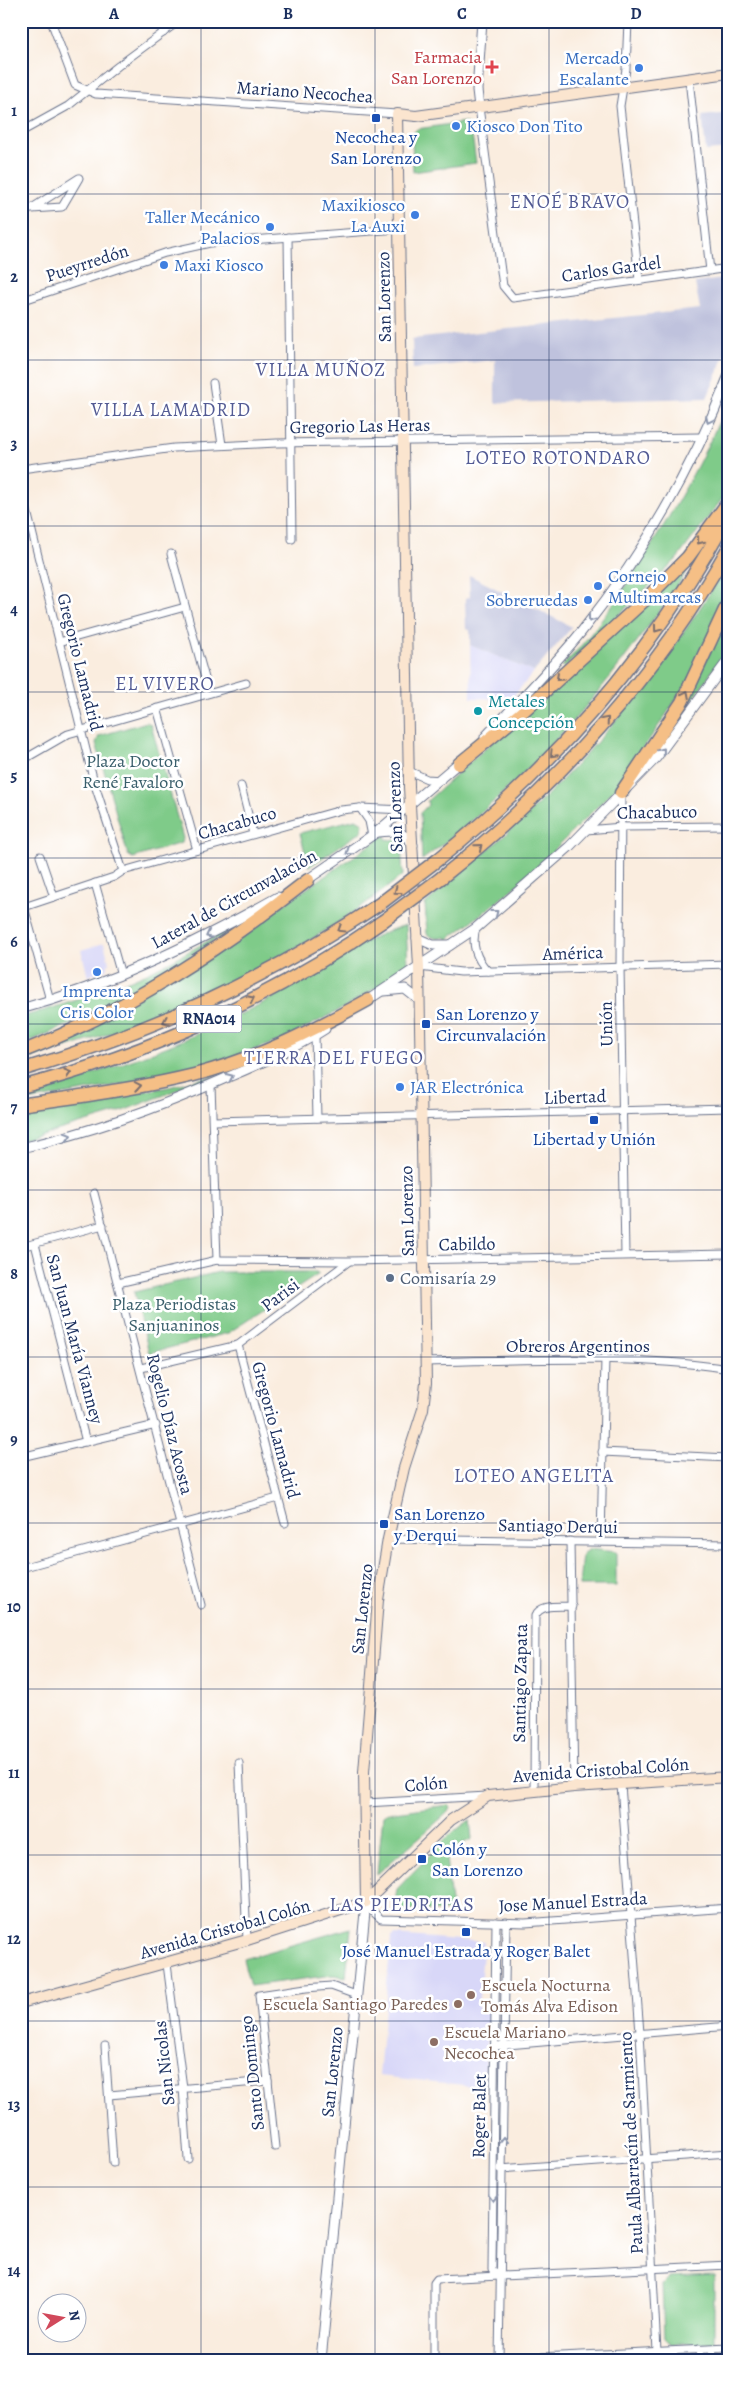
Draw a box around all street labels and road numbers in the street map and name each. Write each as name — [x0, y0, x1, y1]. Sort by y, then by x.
street label: Mariano Necochea — [236, 75, 375, 109]
street label: Pueyrredón — [42, 238, 132, 288]
street label: Carlos Gardel — [560, 250, 663, 288]
street label: San Lorenzo — [371, 251, 397, 343]
street label: Gregorio Las Heras — [289, 413, 431, 439]
street label: Gregorio Lamadrid — [51, 591, 109, 734]
street label: San Lorenzo — [381, 761, 409, 853]
street label: Chacabuco — [617, 799, 697, 825]
street label: Chacabuco — [195, 800, 279, 846]
street label: Lateral de Circunvalación — [147, 843, 321, 955]
street label: América — [541, 940, 605, 966]
street label: Unión — [594, 1001, 618, 1047]
road number: RNA014 — [176, 1006, 242, 1032]
street label: Libertad — [543, 1084, 607, 1110]
street label: San Lorenzo — [394, 1165, 420, 1257]
street label: Cabildo — [438, 1232, 496, 1256]
street label: San Juan María Vianney — [41, 1251, 109, 1427]
street label: Parisi — [256, 1273, 304, 1317]
street label: Obreros Argentinos — [506, 1334, 650, 1358]
street label: Rogelio Díaz Acosta — [141, 1351, 199, 1498]
street label: Gregorio Lamadrid — [246, 1359, 306, 1501]
street label: Santiago Derqui — [498, 1513, 618, 1539]
street label: San Lorenzo — [345, 1562, 379, 1655]
street label: Santiago Zapata — [507, 1623, 533, 1743]
street label: Avenida Cristobal Colón — [511, 1752, 690, 1788]
street label: Colón — [403, 1770, 449, 1798]
street label: Jose Manuel Estrada — [498, 1886, 649, 1918]
street label: Avenida Cristobal Colón — [136, 1893, 313, 1965]
street label: Santo Domingo — [234, 2014, 270, 2132]
street label: San Nicolas — [148, 2019, 180, 2107]
street label: San Lorenzo — [315, 2025, 349, 2118]
street label: Paula Albarracín de Sarmiento — [613, 2031, 649, 2255]
street label: Roger Balet — [466, 2073, 492, 2158]

